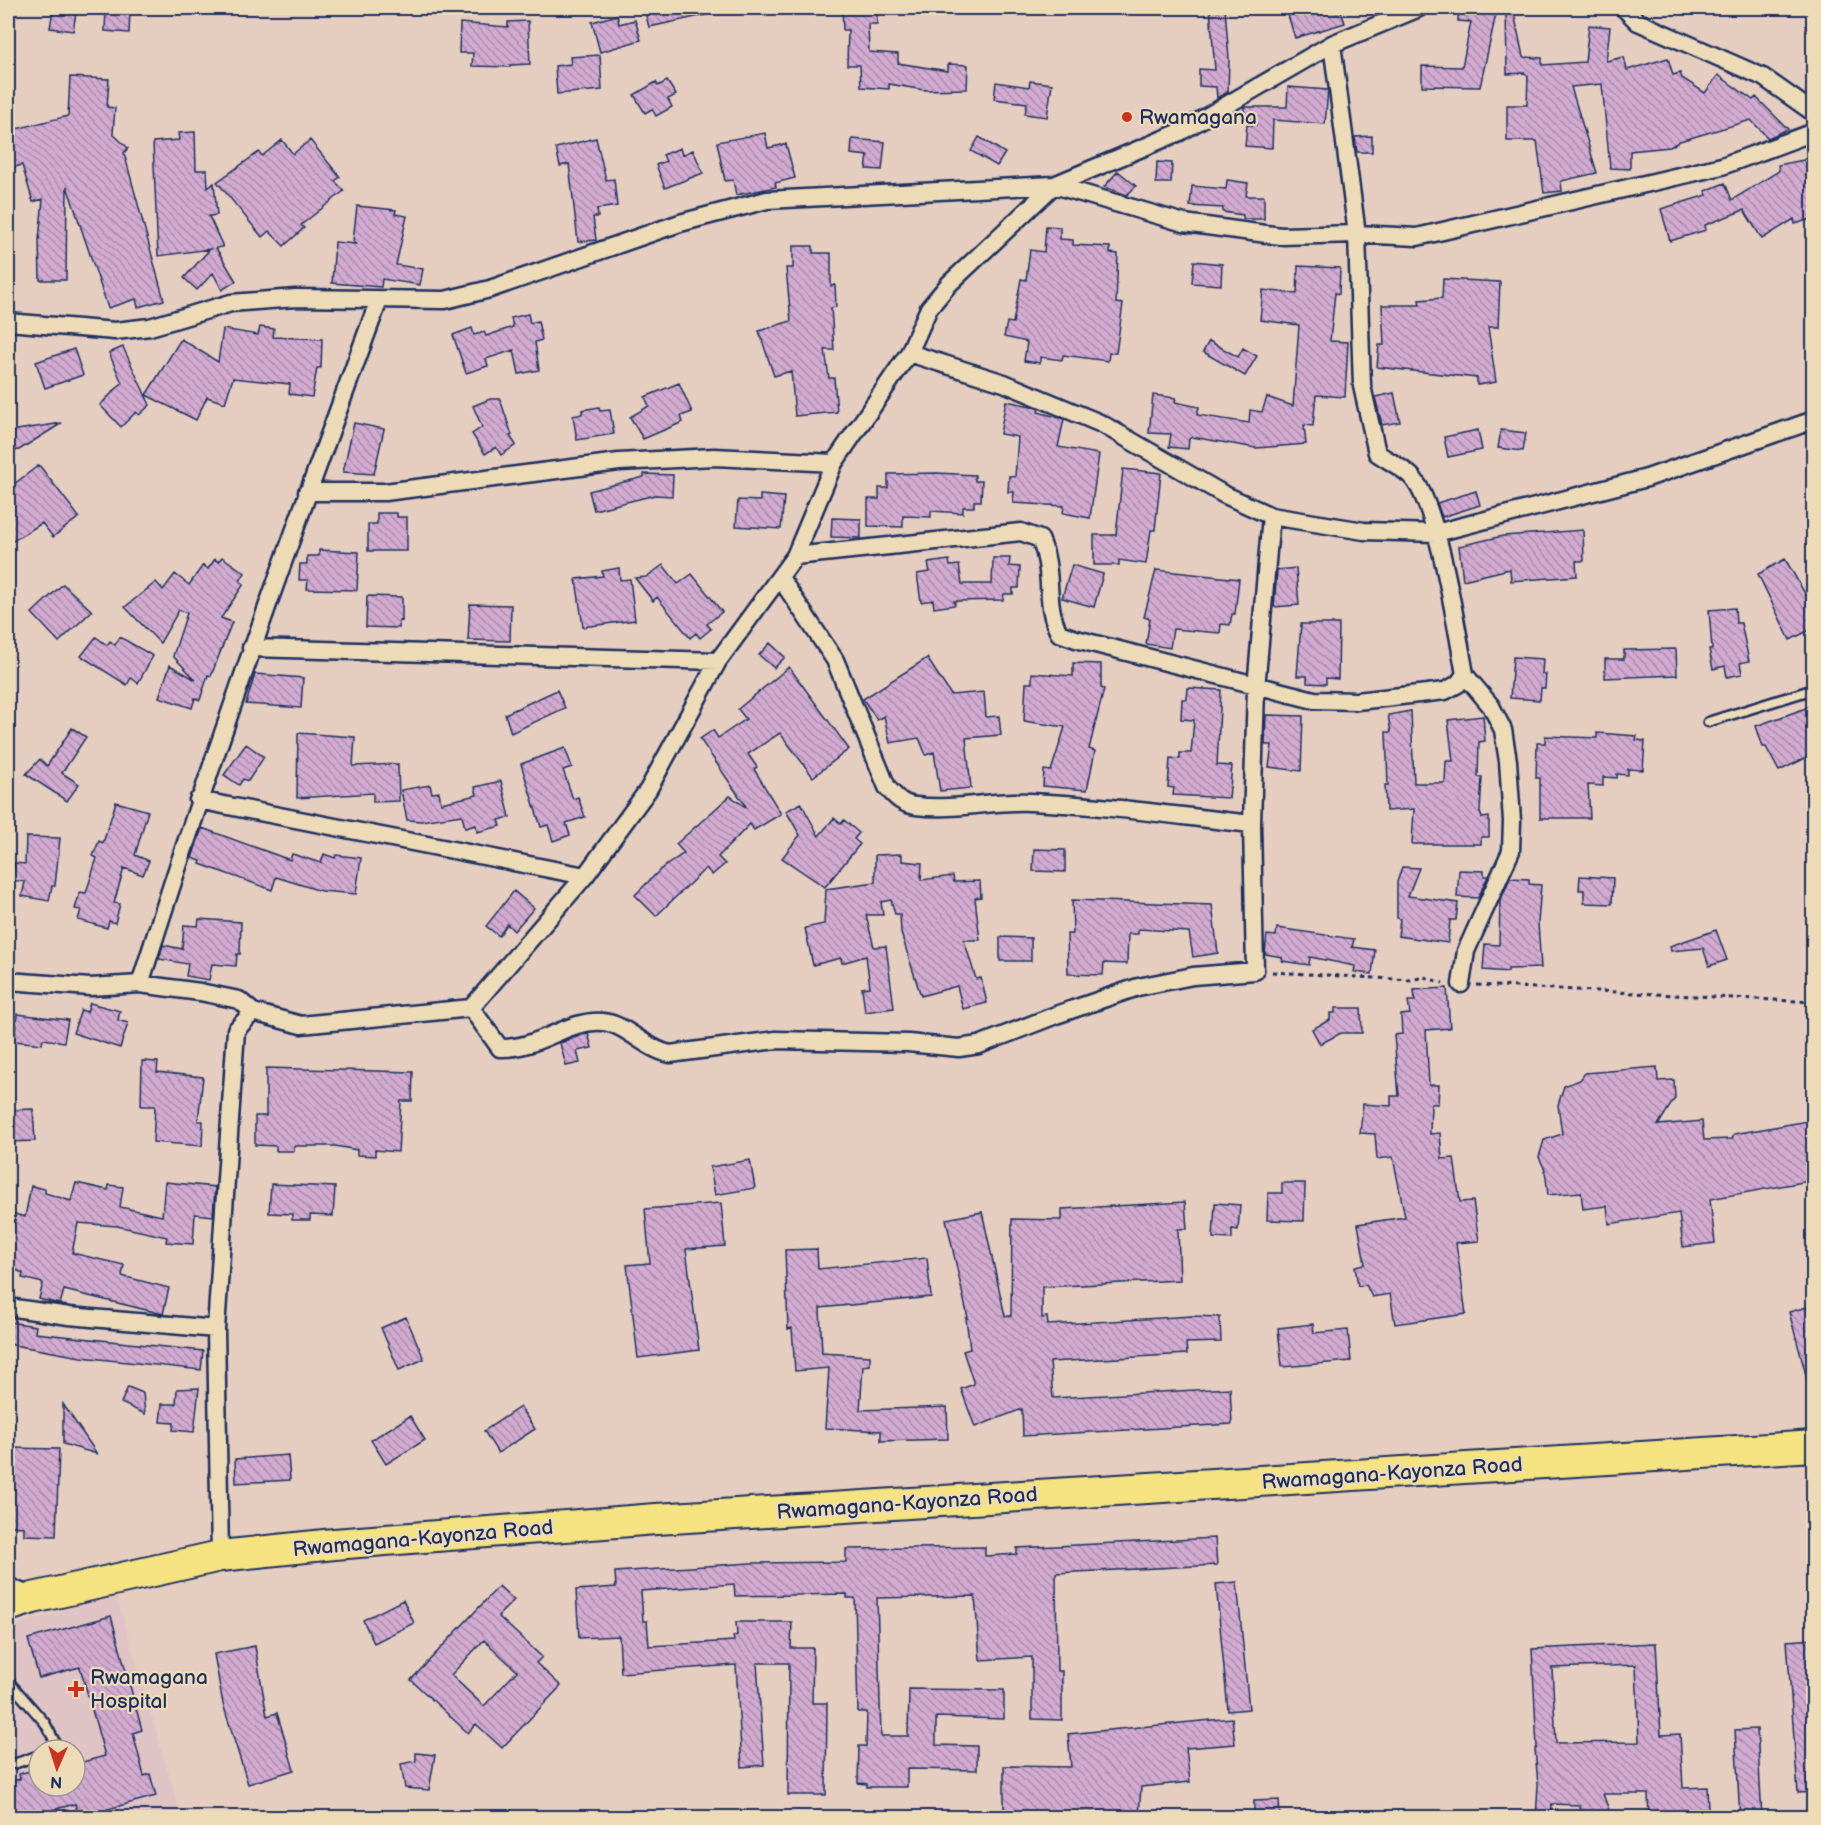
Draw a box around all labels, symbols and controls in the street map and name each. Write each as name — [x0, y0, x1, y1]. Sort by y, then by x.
place label: Rwamagana — [1139, 105, 1257, 130]
marker: Rwamagana — [1120, 110, 1134, 124]
street label: Rwamagana-Kayonza Road — [1261, 1452, 1523, 1495]
street label: Rwamagana-Kayonza Road — [776, 1482, 1038, 1525]
street label: Rwamagana-Kayonza Road — [292, 1515, 554, 1562]
place label: Rwamagana Hospital — [90, 1665, 208, 1714]
marker: Rwamagana Hospital — [67, 1680, 85, 1698]
north arrow — [27, 1738, 87, 1798]
text: N — [50, 1772, 63, 1791]

